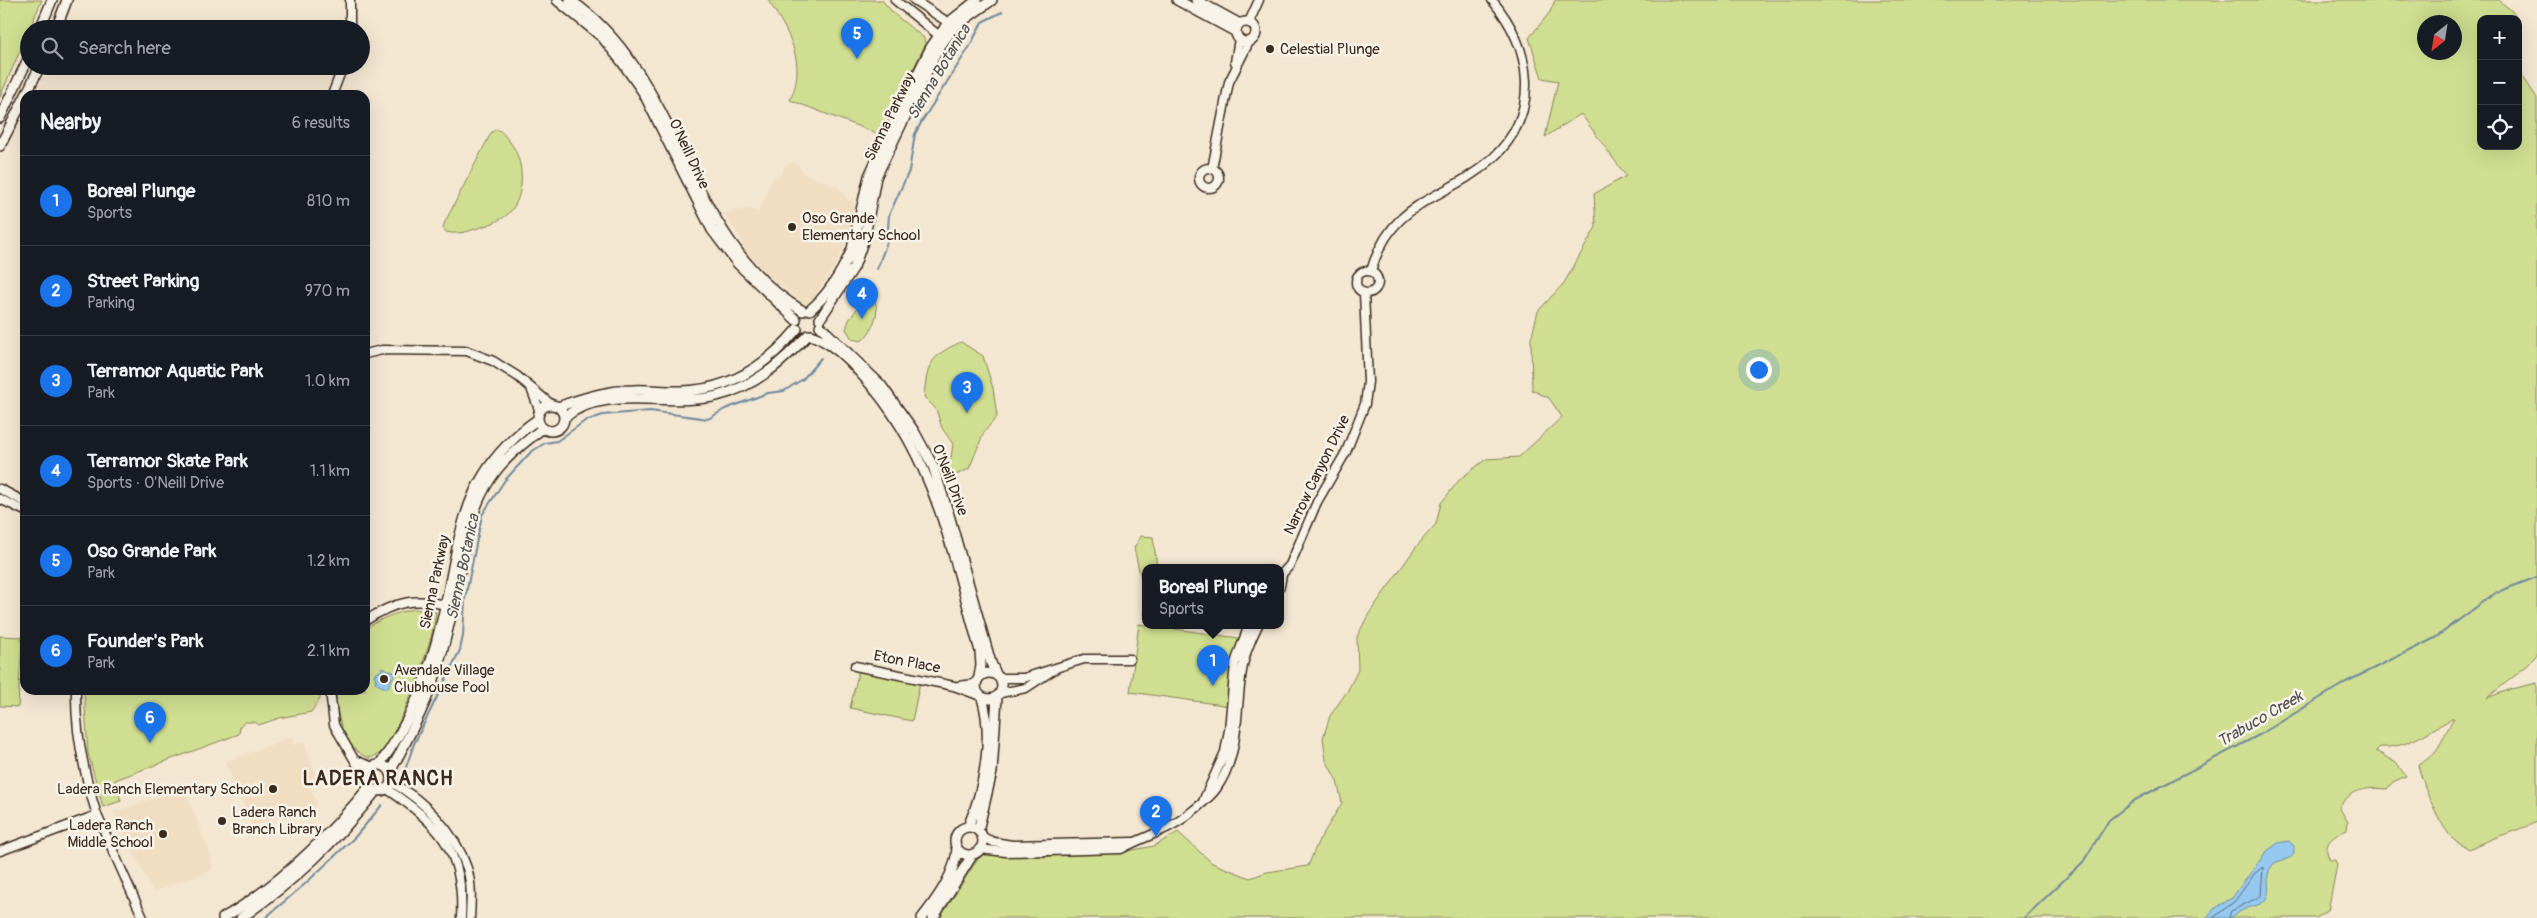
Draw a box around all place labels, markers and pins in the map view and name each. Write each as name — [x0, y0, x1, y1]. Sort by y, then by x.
pin: 5 — [841, 18, 873, 59]
place label: Celestial Plunge — [1280, 40, 1380, 59]
marker: Celestial Plunge — [1264, 43, 1276, 55]
place label: Oso Grande Elementary School — [802, 209, 921, 245]
marker: Oso Grande Elementary School — [786, 221, 798, 233]
pin: 4 — [846, 278, 878, 319]
pin: 3 — [951, 372, 983, 413]
pin: 1 — [1197, 645, 1229, 686]
place label: Avendale Village Clubhouse Pool — [394, 661, 495, 697]
marker: Avendale Village Clubhouse Pool — [378, 673, 390, 685]
pin: 6 — [134, 702, 166, 743]
place label: Ladera Ranch Elementary School — [57, 780, 263, 799]
marker: Ladera Ranch Elementary School — [267, 783, 279, 795]
pin: 2 — [1140, 796, 1172, 837]
place label: Ladera Ranch Branch Library — [232, 803, 322, 839]
marker: Ladera Ranch Branch Library — [216, 815, 228, 827]
place label: Ladera Ranch Middle School — [68, 816, 153, 852]
marker: Ladera Ranch Middle School — [157, 828, 169, 840]

